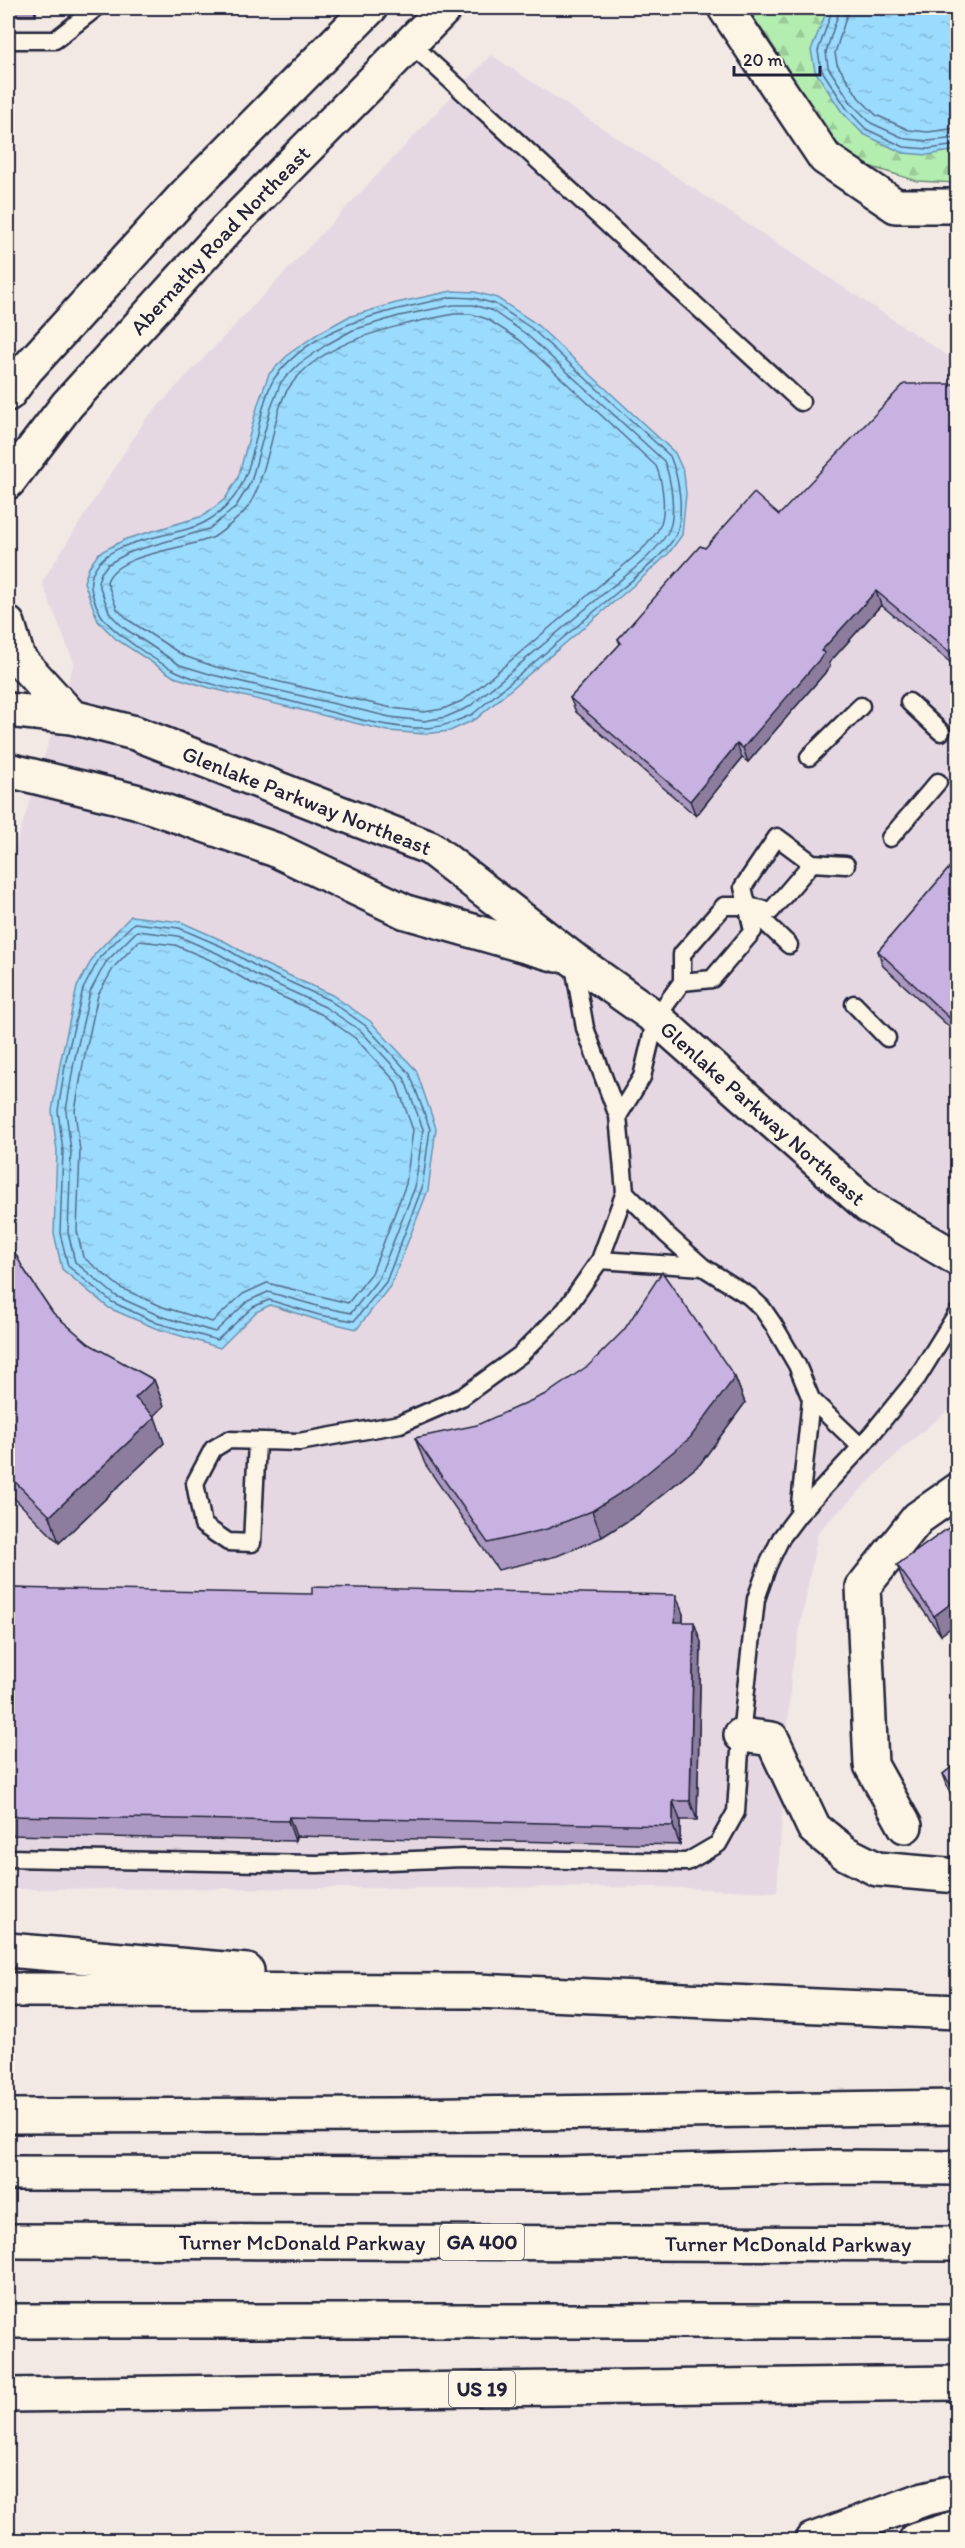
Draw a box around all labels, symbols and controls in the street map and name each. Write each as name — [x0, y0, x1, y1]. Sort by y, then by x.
scale bar — [734, 39, 820, 77]
text: 20 m — [743, 49, 783, 71]
street label: Abernathy Road Northeast — [125, 140, 316, 340]
street label: Glenlake Parkway Northeast — [178, 740, 435, 861]
street label: Glenlake Parkway Northeast — [654, 1015, 871, 1212]
road number: GA 400 — [440, 2224, 524, 2260]
street label: Turner McDonald Parkway — [179, 2229, 426, 2256]
street label: Turner McDonald Parkway — [665, 2230, 912, 2258]
road number: US 19 — [449, 2371, 515, 2407]

